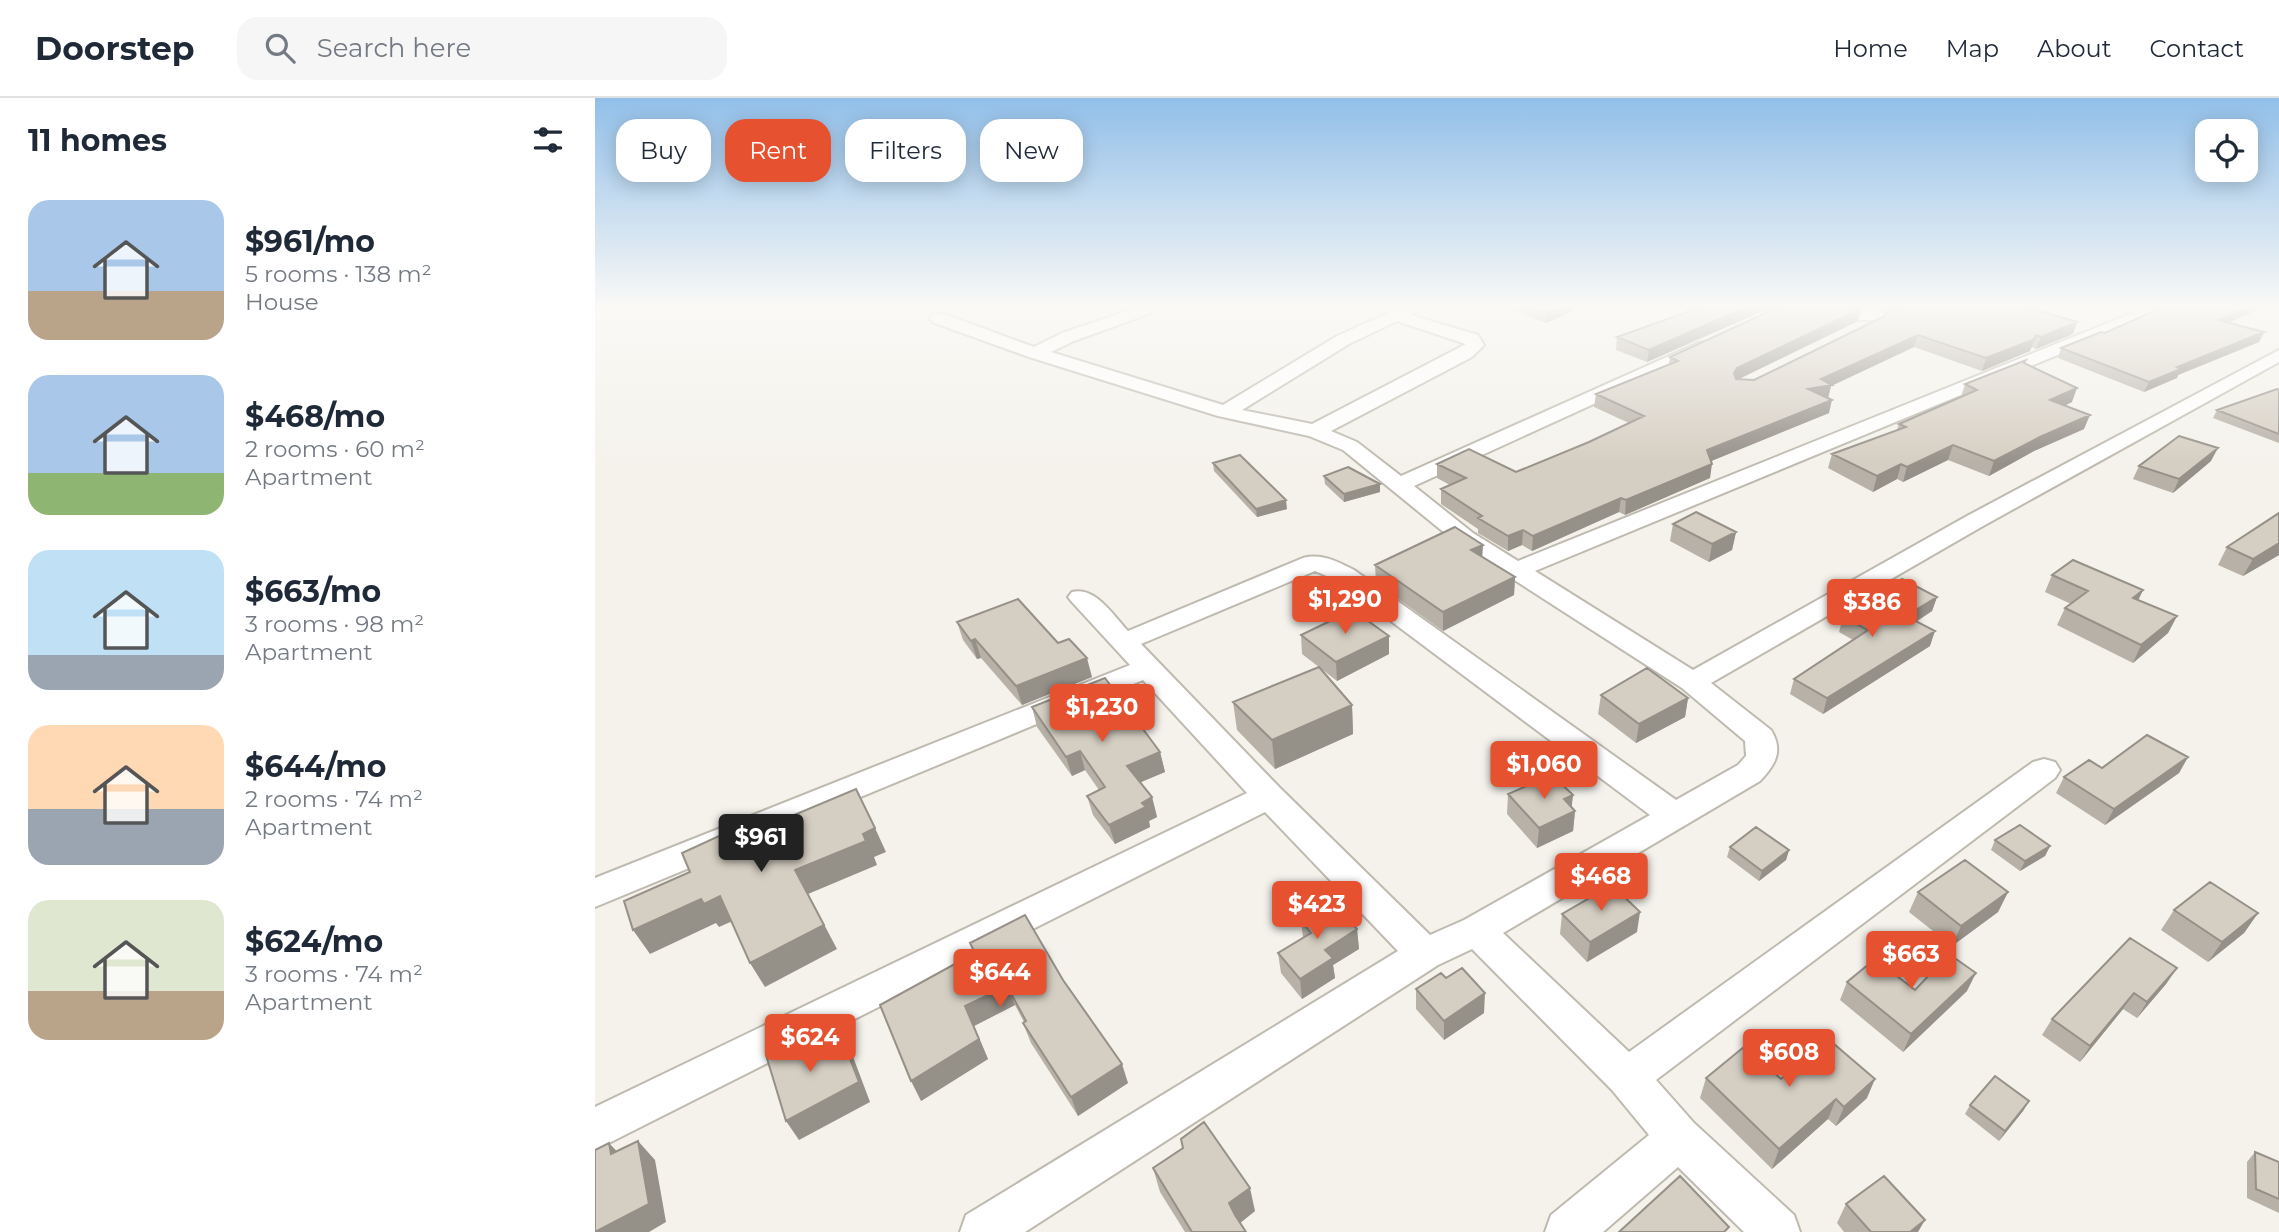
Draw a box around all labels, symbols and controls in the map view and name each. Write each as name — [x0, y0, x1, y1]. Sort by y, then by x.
search box — [237, 17, 727, 80]
text: Doorstep — [35, 28, 195, 68]
icon: search — [261, 29, 299, 67]
text: Search here — [317, 32, 471, 64]
text: Home — [1833, 34, 1908, 63]
text: Map — [1946, 34, 1999, 63]
text: About — [2037, 34, 2111, 63]
text: Contact — [2149, 34, 2244, 63]
chip: Buy — [616, 119, 711, 182]
chip: Rent — [725, 119, 831, 182]
chip: Filters — [845, 119, 966, 182]
chip: New — [980, 119, 1083, 182]
map controls — [2195, 119, 2258, 182]
button: locate — [2195, 119, 2258, 182]
icon: filters — [529, 121, 567, 159]
text: 11 homes — [28, 122, 167, 159]
text: $961/mo — [245, 223, 375, 260]
icon: home — [84, 228, 168, 312]
text: 5 rooms · 138 m² — [245, 260, 432, 288]
text: House — [245, 288, 319, 316]
text: $468/mo — [245, 398, 385, 435]
icon: home — [84, 403, 168, 487]
text: 2 rooms · 60 m² — [245, 435, 425, 463]
text: Apartment — [245, 463, 373, 491]
text: $663/mo — [245, 573, 381, 610]
pin: $1,290 — [1288, 576, 1402, 636]
icon: home — [84, 578, 168, 662]
pin: $386 — [1831, 580, 1913, 639]
text: $1,290 — [1308, 585, 1382, 613]
text: $386 — [1843, 588, 1901, 616]
text: 3 rooms · 98 m² — [245, 610, 424, 638]
text: Apartment — [245, 638, 373, 666]
pin: $1,230 — [1045, 684, 1159, 744]
text: $1,230 — [1066, 693, 1138, 721]
pin: $1,060 — [1487, 742, 1601, 801]
text: $644/mo — [245, 748, 386, 785]
text: $1,060 — [1506, 750, 1582, 778]
icon: home — [84, 753, 168, 837]
text: 2 rooms · 74 m² — [245, 785, 423, 813]
text: Apartment — [245, 813, 373, 841]
pin: $961 — [720, 814, 802, 874]
text: $961 — [735, 823, 787, 851]
pin: $468 — [1560, 854, 1642, 913]
text: $468 — [1571, 862, 1631, 890]
pin: $423 — [1276, 882, 1358, 941]
text: $423 — [1288, 890, 1346, 918]
text: $624/mo — [245, 923, 383, 960]
icon: home — [84, 928, 168, 1012]
pin: $663 — [1870, 932, 1952, 991]
text: $663 — [1882, 940, 1940, 968]
pin: $644 — [959, 950, 1041, 1009]
text: $644 — [969, 958, 1031, 986]
text: 3 rooms · 74 m² — [245, 960, 423, 988]
text: Apartment — [245, 988, 373, 1016]
pin: $624 — [769, 1014, 851, 1074]
text: $624 — [781, 1023, 839, 1051]
pin: $608 — [1748, 1030, 1830, 1089]
text: $608 — [1759, 1038, 1819, 1066]

